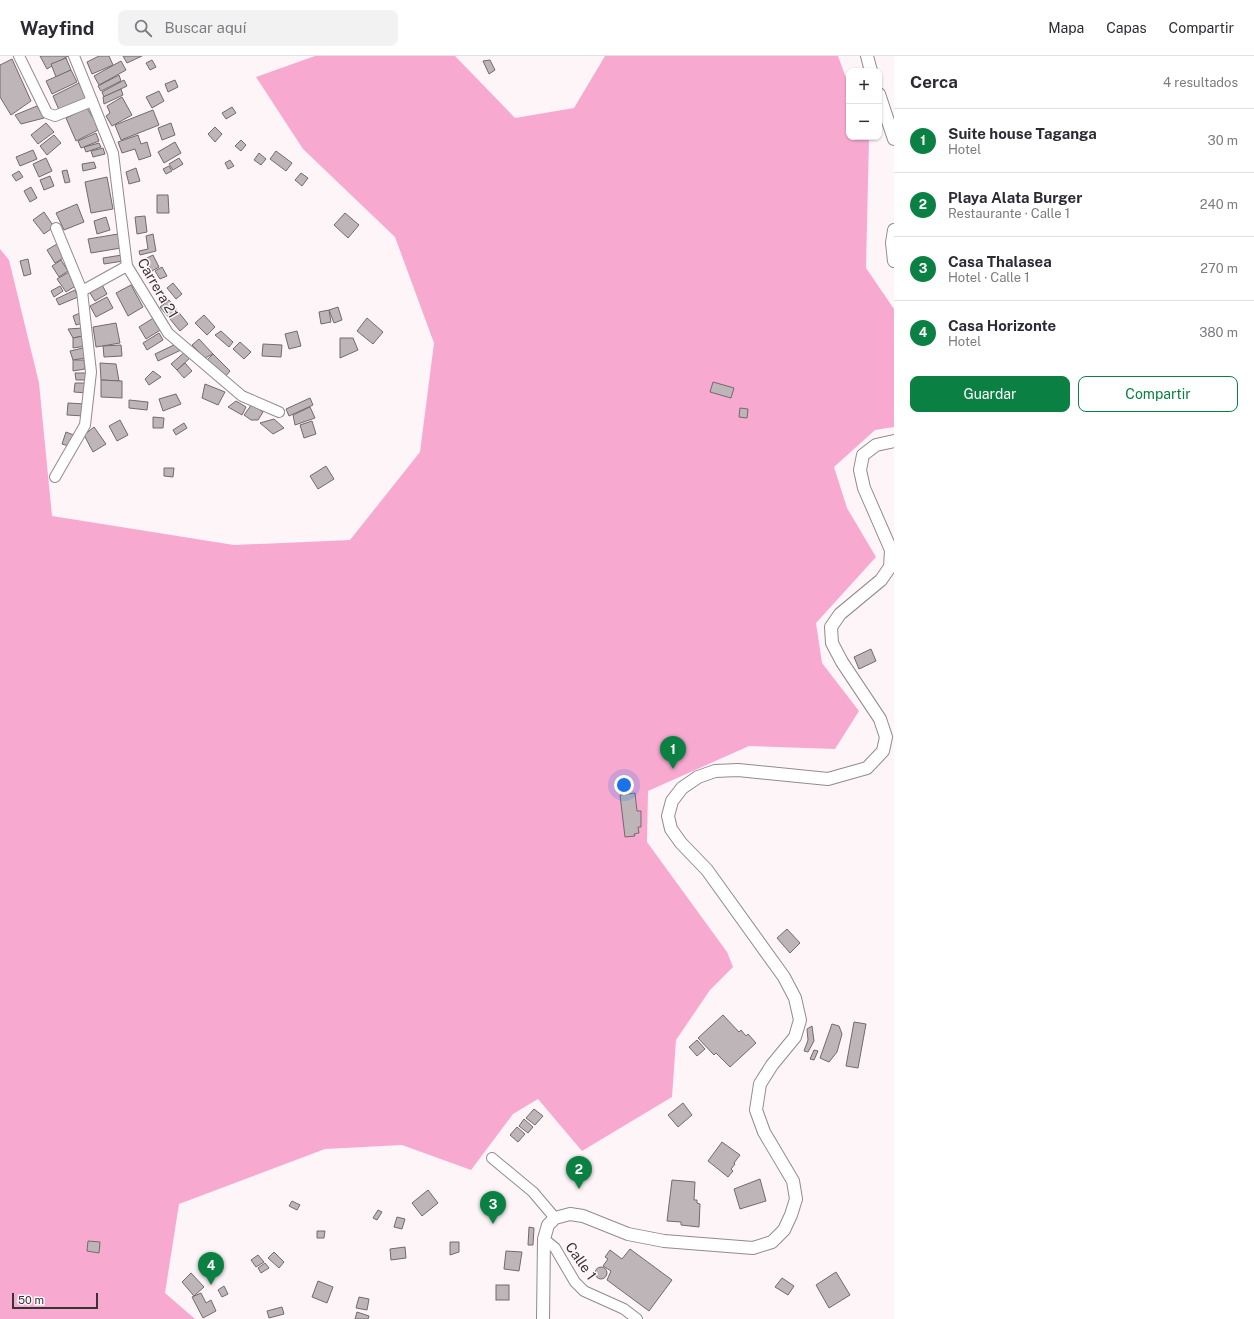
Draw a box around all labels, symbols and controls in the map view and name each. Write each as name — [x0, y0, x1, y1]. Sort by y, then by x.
search box — [118, 10, 398, 46]
text: Wayfind — [20, 17, 94, 39]
icon: search — [132, 17, 154, 39]
text: Buscar aquí — [164, 19, 246, 36]
text: Mapa — [1048, 20, 1084, 36]
text: Capas — [1106, 20, 1147, 36]
text: Compartir — [1169, 20, 1234, 36]
map controls — [846, 68, 882, 140]
button: + — [846, 68, 882, 104]
text: Cerca — [910, 72, 958, 92]
text: 4 resultados — [1163, 75, 1238, 90]
button: − — [846, 104, 882, 140]
text: Suite house Taganga — [948, 125, 1097, 142]
text: 1 — [920, 133, 926, 148]
text: 30 m — [1208, 133, 1238, 148]
text: Hotel — [948, 142, 981, 157]
text: Playa Alata Burger — [948, 189, 1082, 206]
text: 2 — [919, 197, 927, 212]
text: 240 m — [1200, 197, 1238, 212]
text: Restaurante · Calle 1 — [948, 206, 1070, 221]
text: Casa Thalasea — [948, 253, 1052, 270]
street label: Carrera 21 — [134, 255, 182, 321]
text: 3 — [919, 261, 927, 276]
text: 270 m — [1200, 261, 1238, 276]
text: Hotel · Calle 1 — [948, 270, 1029, 285]
text: Casa Horizonte — [948, 317, 1056, 334]
text: 4 — [919, 325, 927, 340]
text: 380 m — [1199, 325, 1238, 340]
text: Hotel — [948, 334, 981, 349]
button: Guardar — [910, 376, 1070, 412]
button: Compartir — [1078, 376, 1238, 412]
pin: 1 — [660, 736, 686, 769]
your location — [614, 775, 634, 795]
pin: 2 — [566, 1156, 592, 1189]
pin: 3 — [480, 1191, 506, 1224]
street label: Calle 1 — [562, 1239, 600, 1283]
pin: 4 — [198, 1252, 224, 1285]
scale bar — [12, 1291, 98, 1310]
text: 50 m — [18, 1294, 44, 1306]

